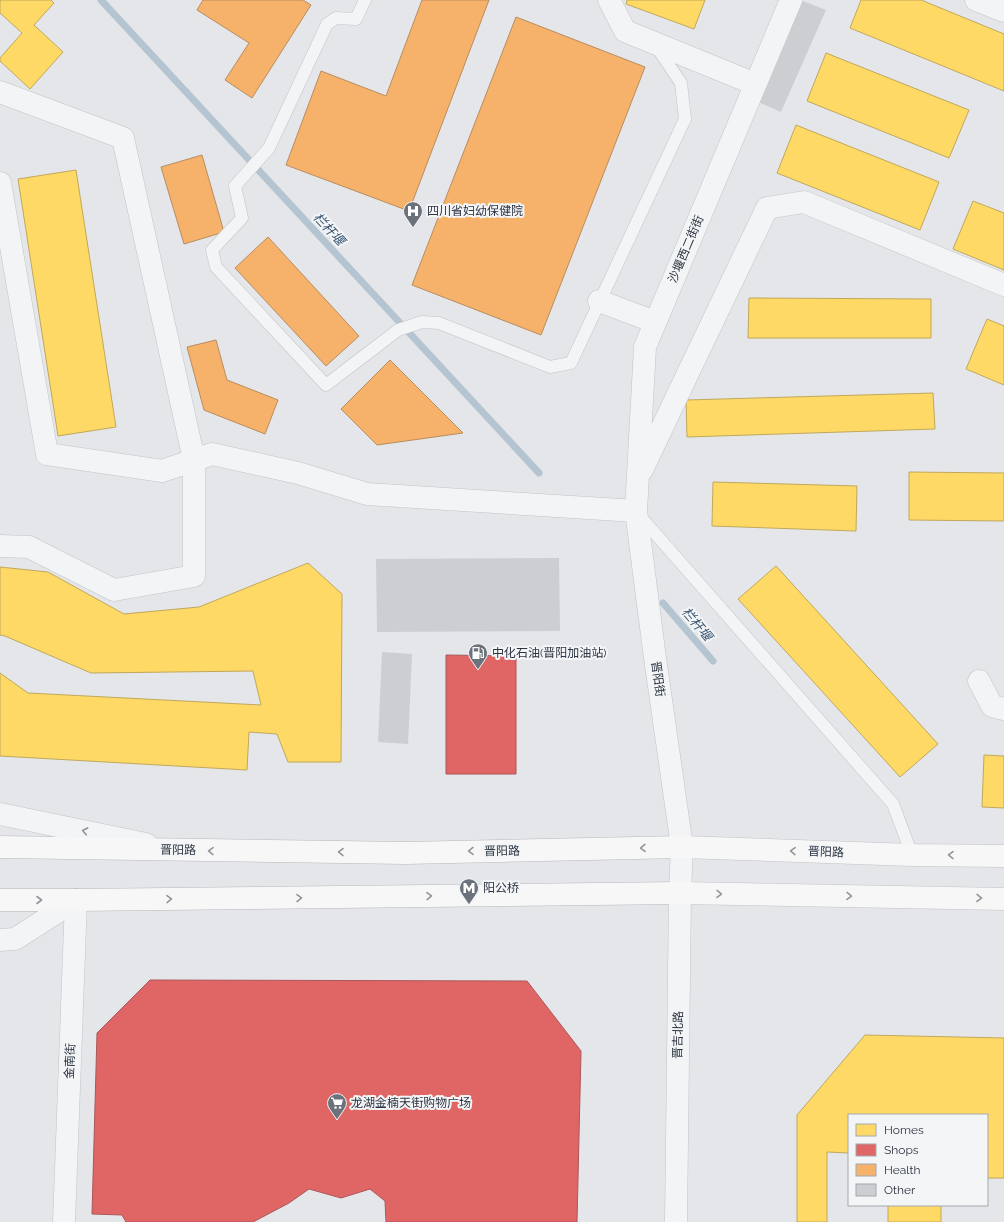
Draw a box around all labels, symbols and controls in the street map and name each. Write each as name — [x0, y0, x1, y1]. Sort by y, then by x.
hospital icon: 四川省妇幼保健院 — [402, 200, 424, 228]
place label: 四川省妇幼保健院 — [427, 204, 523, 218]
water label: 栏杆堰 — [310, 210, 349, 250]
street label: 沙堰西二街街 — [665, 213, 707, 285]
water label: 栏杆堰 — [679, 604, 717, 645]
fuel station icon: 中化石油(晋阳加油站) — [467, 642, 489, 670]
place label: 中化石油(晋阳加油站) — [492, 646, 606, 660]
street label: 晋阳街 — [649, 660, 667, 698]
one-way arrow — [82, 828, 88, 836]
street label: 晋阳路 — [160, 843, 196, 857]
street label: 晋阳路 — [484, 844, 520, 858]
one-way arrow — [640, 844, 646, 852]
street label: 晋阳路 — [808, 844, 844, 860]
one-way arrow — [208, 846, 214, 855]
one-way arrow — [468, 847, 474, 856]
one-way arrow — [790, 847, 796, 855]
one-way arrow — [338, 848, 344, 856]
one-way arrow — [948, 851, 954, 860]
metro station icon: 阳公桥 — [458, 877, 480, 905]
place label: 阳公桥 — [483, 881, 519, 895]
one-way arrow — [716, 889, 722, 898]
one-way arrow — [426, 892, 432, 900]
one-way arrow — [846, 892, 852, 900]
one-way arrow — [296, 894, 302, 902]
one-way arrow — [976, 894, 982, 902]
one-way arrow — [166, 895, 172, 903]
one-way arrow — [36, 896, 42, 904]
street label: 晋吉北路 — [671, 1011, 685, 1059]
street label: 金南街 — [62, 1043, 78, 1079]
supermarket icon: 龙湖金楠天街购物广场 — [326, 1092, 348, 1120]
place label: 龙湖金楠天街购物广场 — [351, 1096, 471, 1110]
legend — [848, 1114, 988, 1206]
text: Homes — [884, 1123, 924, 1137]
text: Shops — [884, 1143, 919, 1157]
text: Health — [884, 1163, 921, 1177]
text: Other — [884, 1183, 916, 1197]

